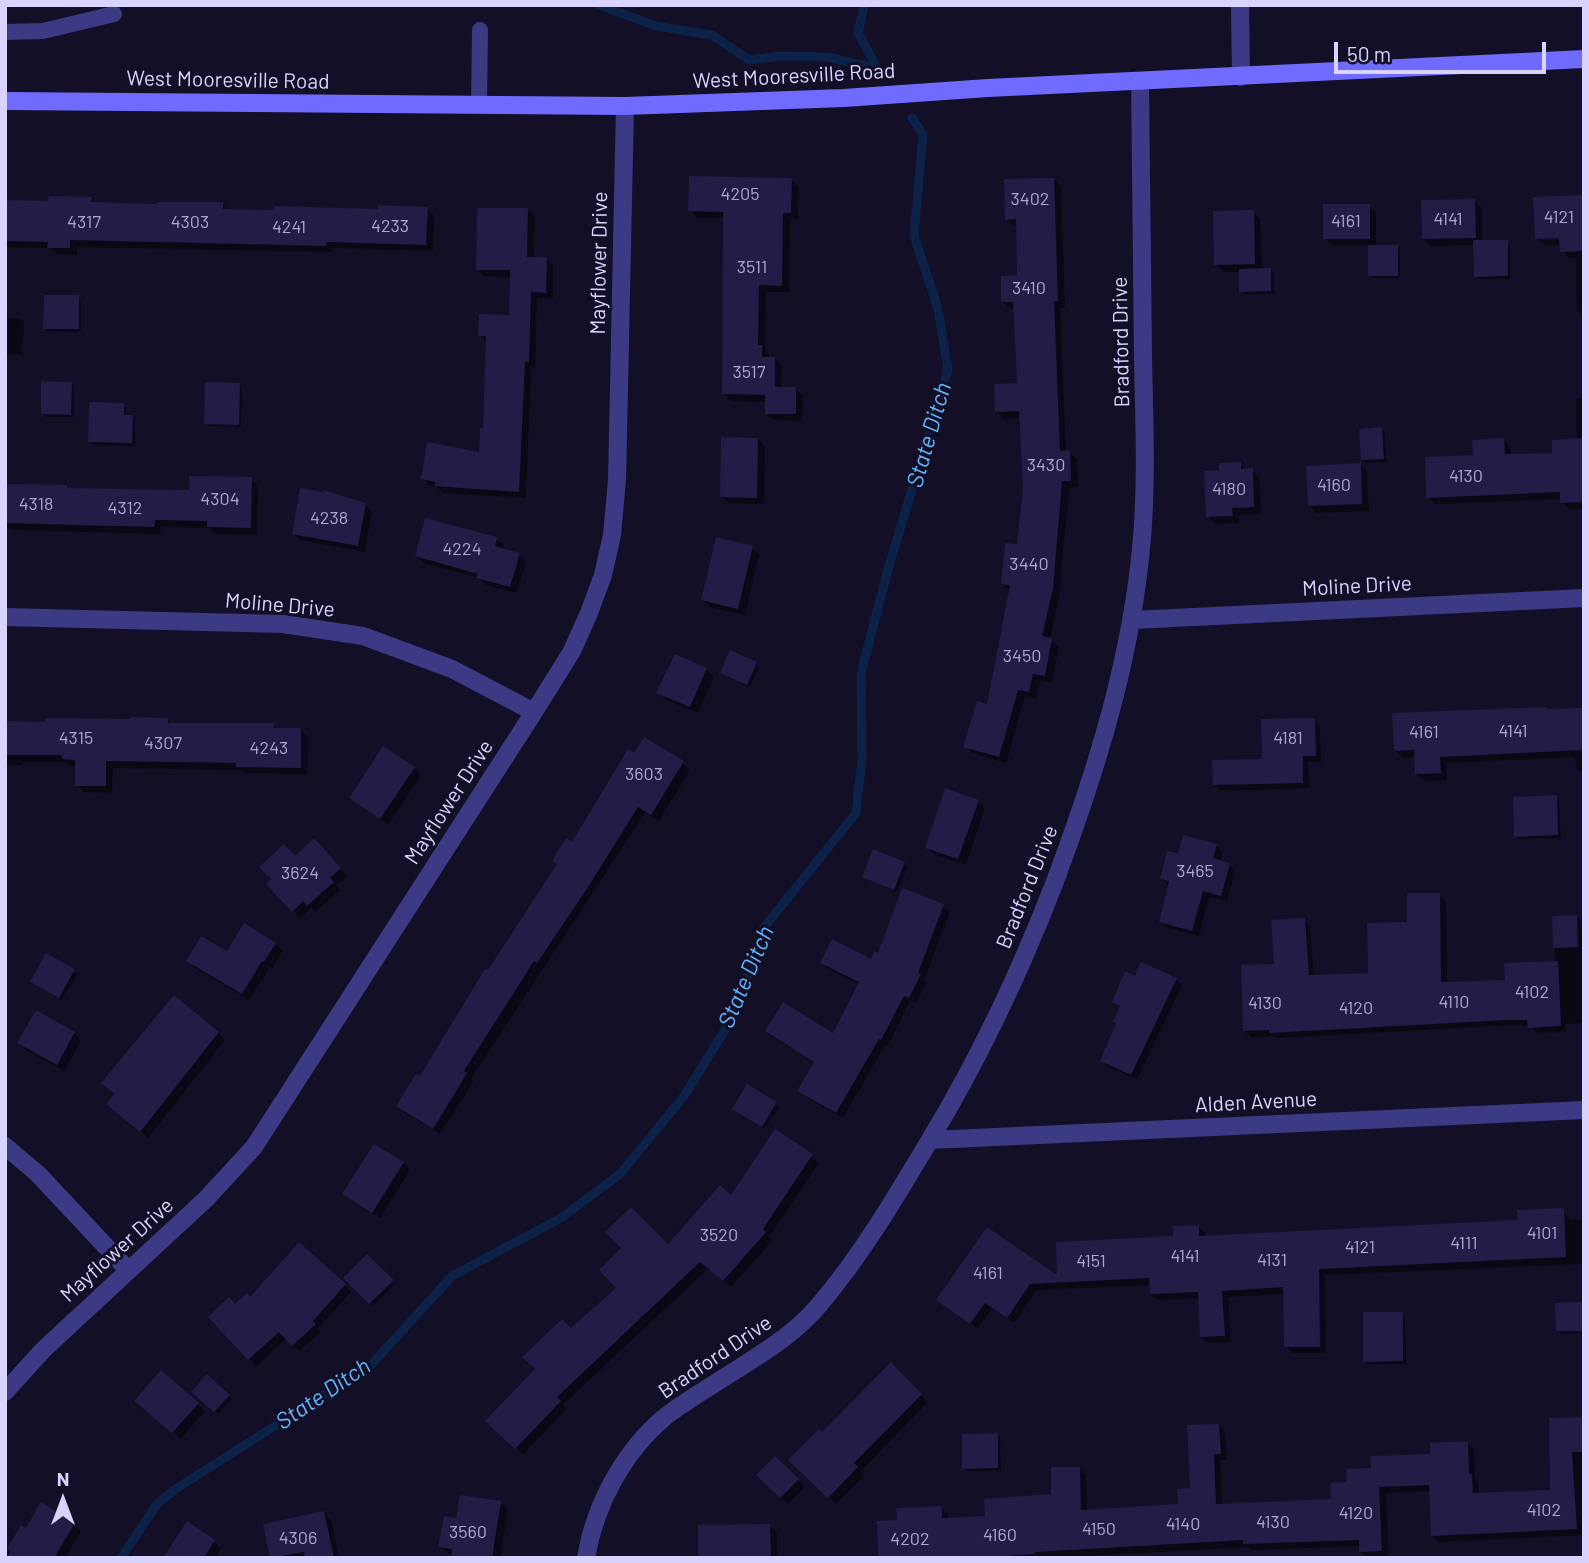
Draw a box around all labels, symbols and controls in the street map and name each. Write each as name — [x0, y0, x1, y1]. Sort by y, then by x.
scale bar — [1337, 28, 1549, 72]
text: 50 m — [1347, 41, 1391, 66]
street label: West Mooresville Road — [692, 58, 896, 94]
street label: West Mooresville Road — [126, 66, 330, 94]
house number: 4205 — [721, 183, 759, 205]
house number: 3402 — [1010, 188, 1050, 210]
street label: Mayflower Drive — [585, 191, 613, 335]
house number: 4121 — [1544, 206, 1574, 228]
house number: 4141 — [1433, 208, 1463, 230]
house number: 4161 — [1331, 210, 1361, 232]
house number: 4317 — [67, 211, 101, 233]
house number: 4303 — [171, 211, 209, 233]
house number: 4233 — [371, 215, 409, 237]
house number: 4241 — [272, 216, 306, 238]
house number: 3511 — [737, 256, 767, 278]
street label: Bradford Drive — [1107, 276, 1135, 408]
house number: 3410 — [1012, 277, 1046, 299]
house number: 3517 — [733, 361, 765, 383]
water label: State Ditch — [901, 379, 957, 491]
house number: 3430 — [1027, 454, 1065, 476]
house number: 4130 — [1449, 465, 1483, 487]
house number: 4160 — [1317, 474, 1351, 496]
house number: 4180 — [1212, 478, 1246, 500]
house number: 4304 — [200, 488, 240, 510]
house number: 4318 — [19, 493, 53, 515]
house number: 4312 — [107, 497, 143, 519]
house number: 4238 — [310, 507, 348, 529]
house number: 4224 — [442, 538, 482, 560]
house number: 3440 — [1009, 553, 1049, 575]
street label: Moline Drive — [1301, 571, 1413, 601]
street label: Moline Drive — [224, 588, 336, 622]
house number: 3450 — [1003, 645, 1041, 667]
house number: 4141 — [1498, 720, 1528, 742]
house number: 4161 — [1409, 721, 1439, 743]
house number: 4315 — [59, 727, 93, 749]
house number: 4181 — [1273, 727, 1303, 749]
house number: 4307 — [144, 732, 182, 754]
street label: Mayflower Drive — [399, 735, 499, 869]
house number: 4243 — [250, 737, 288, 759]
house number: 3603 — [625, 763, 663, 785]
street label: Bradford Drive — [991, 822, 1063, 952]
house number: 3465 — [1176, 860, 1214, 882]
house number: 3624 — [281, 862, 319, 884]
water label: State Ditch — [712, 922, 780, 1032]
house number: 4102 — [1515, 981, 1549, 1003]
house number: 4110 — [1438, 991, 1470, 1013]
house number: 4130 — [1248, 992, 1282, 1014]
house number: 4120 — [1339, 997, 1373, 1019]
street label: Alden Avenue — [1194, 1086, 1318, 1118]
street label: Mayflower Drive — [55, 1193, 179, 1307]
house number: 4101 — [1527, 1222, 1557, 1244]
house number: 3520 — [700, 1224, 738, 1246]
house number: 4111 — [1450, 1232, 1478, 1254]
house number: 4121 — [1345, 1236, 1375, 1258]
house number: 4141 — [1170, 1245, 1200, 1267]
house number: 4131 — [1257, 1249, 1287, 1271]
house number: 4151 — [1076, 1250, 1106, 1272]
house number: 4161 — [973, 1262, 1003, 1284]
street label: Bradford Drive — [654, 1310, 776, 1404]
water label: State Ditch — [270, 1352, 376, 1436]
north arrow — [28, 1465, 98, 1535]
text: N — [57, 1467, 69, 1490]
house number: 4102 — [1527, 1499, 1561, 1521]
house number: 4120 — [1339, 1502, 1373, 1524]
house number: 4130 — [1256, 1511, 1290, 1533]
house number: 4140 — [1166, 1513, 1200, 1535]
house number: 4150 — [1082, 1518, 1116, 1540]
house number: 3560 — [449, 1521, 487, 1543]
house number: 4160 — [983, 1524, 1017, 1546]
house number: 4306 — [279, 1527, 317, 1549]
house number: 4202 — [890, 1528, 930, 1550]

